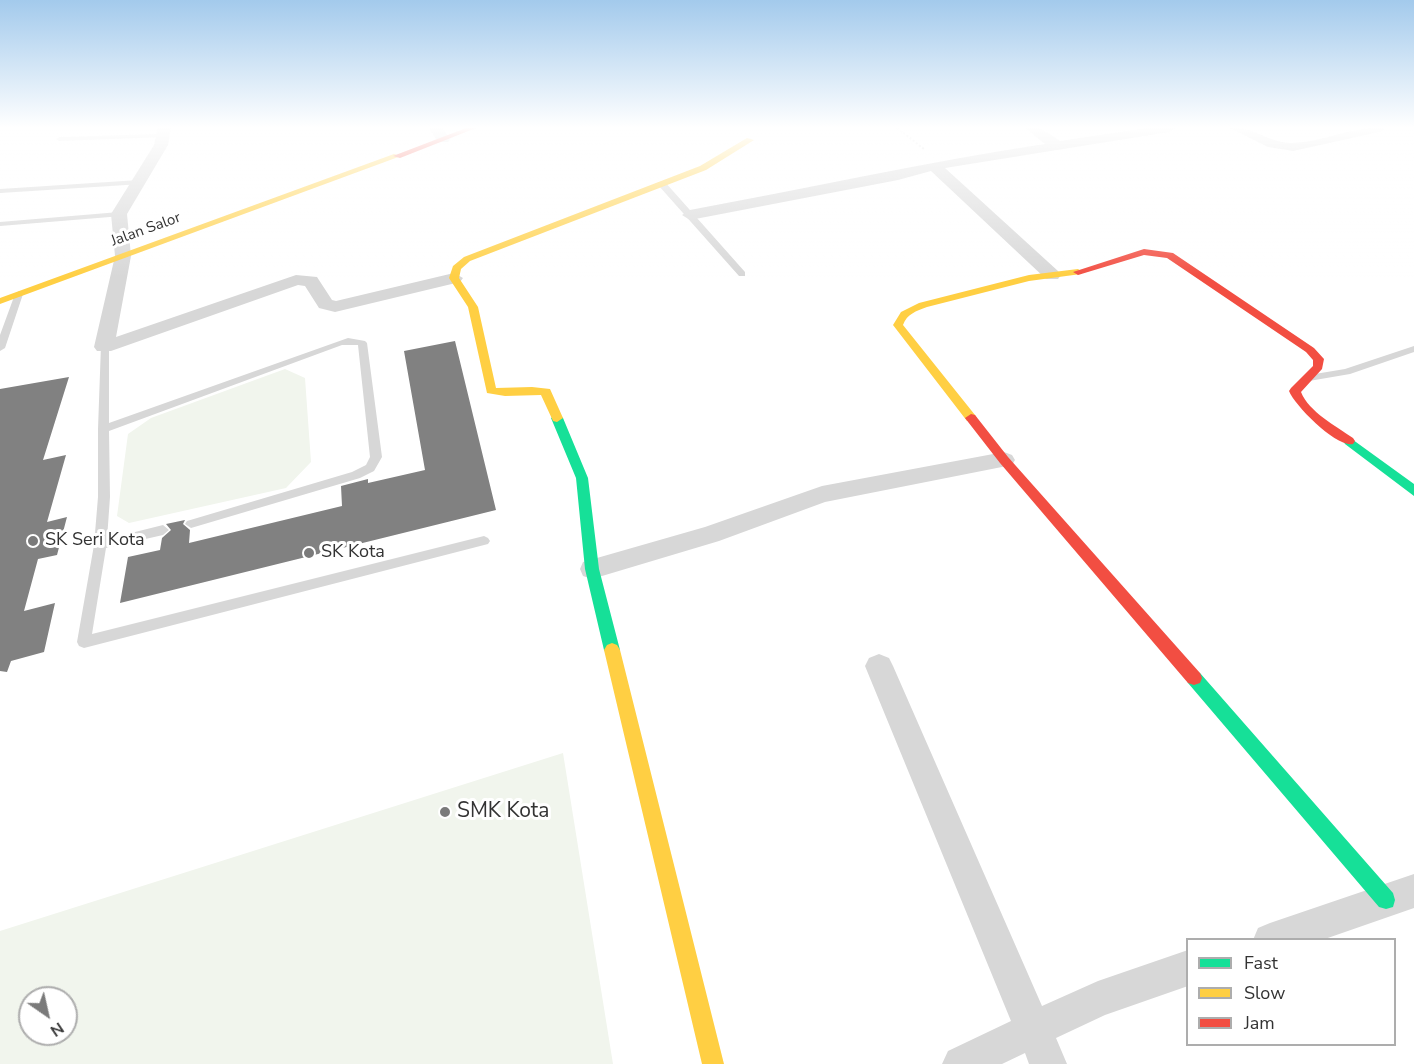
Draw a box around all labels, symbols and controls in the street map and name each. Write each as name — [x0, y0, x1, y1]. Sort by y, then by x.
street label: Jalan Salor — [109, 209, 183, 251]
place label: SK Seri Kota — [45, 530, 145, 552]
marker: SK Seri Kota — [26, 534, 40, 548]
place label: SK Kota — [321, 542, 385, 564]
marker: SK Kota — [302, 546, 316, 560]
place label: SMK Kota — [457, 799, 549, 825]
marker: SMK Kota — [438, 805, 452, 819]
legend — [1186, 938, 1396, 1046]
text: Fast — [1244, 951, 1278, 975]
text: Slow — [1244, 981, 1285, 1005]
north arrow — [18, 986, 78, 1046]
text: Jam — [1244, 1011, 1275, 1035]
text: N — [46, 1017, 68, 1042]

